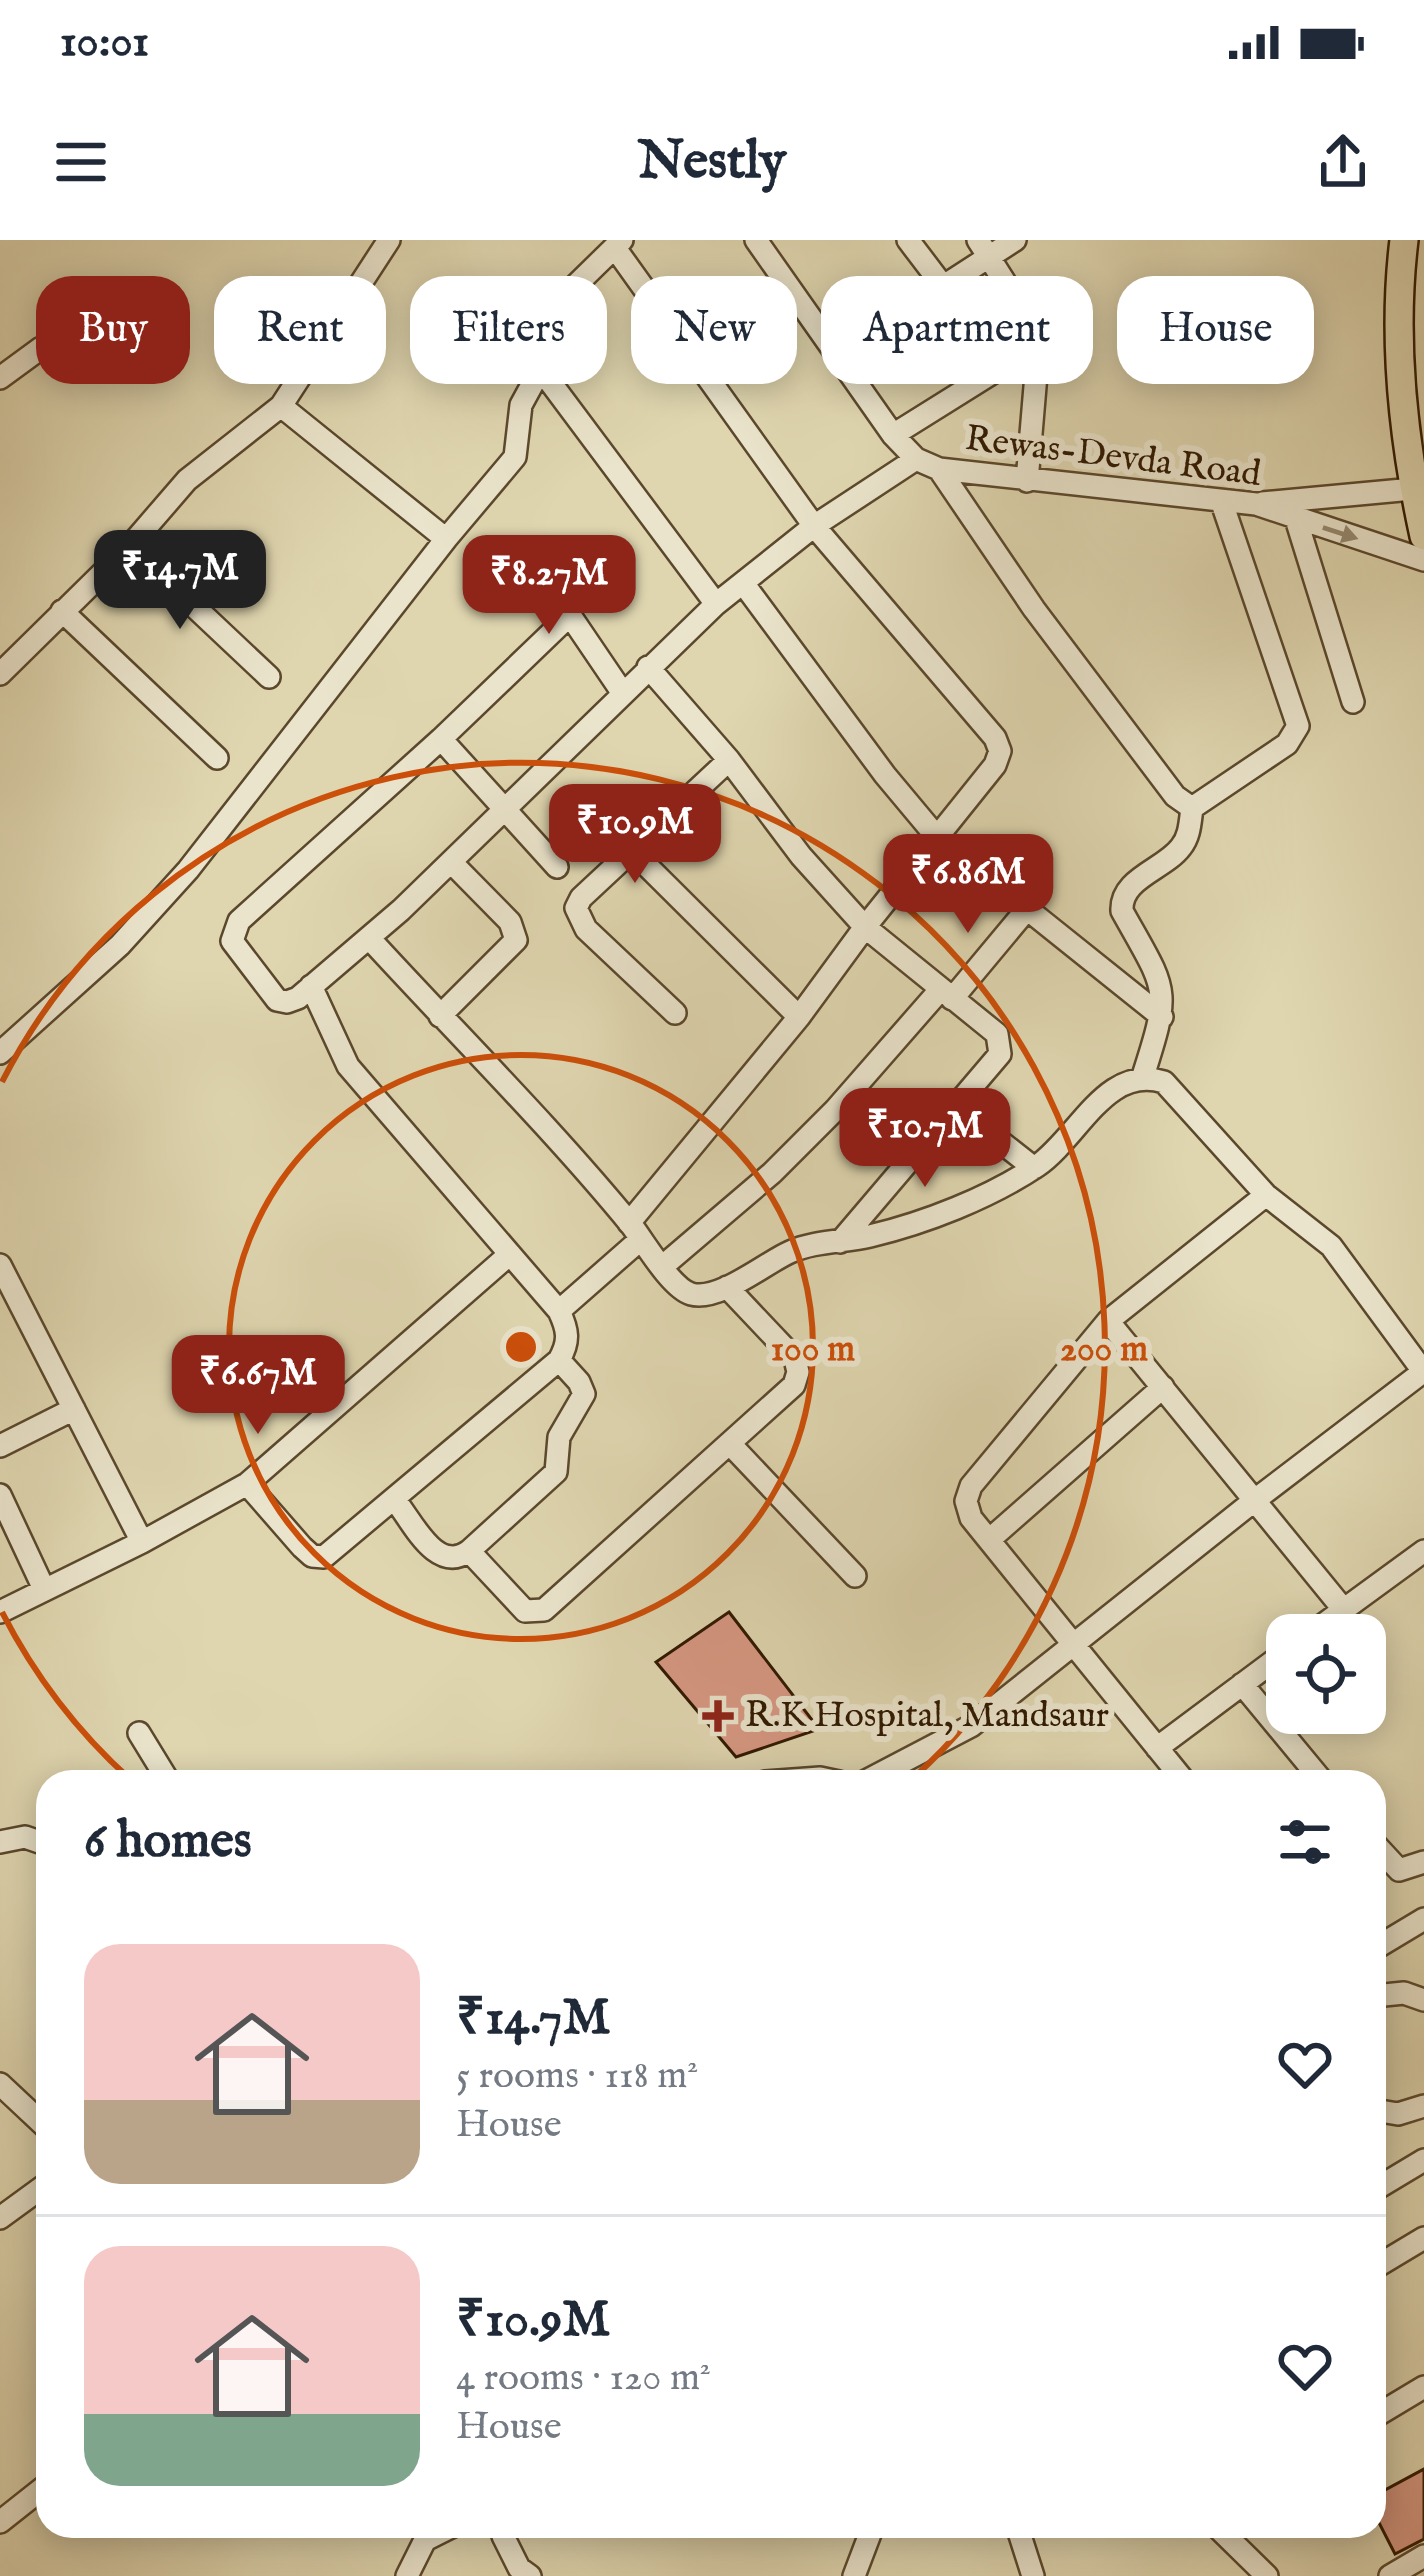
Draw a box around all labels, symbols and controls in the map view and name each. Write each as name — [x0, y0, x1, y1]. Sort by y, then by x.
text: 10:01 — [60, 14, 149, 71]
text: Nestly — [638, 128, 786, 197]
icon: menu — [48, 129, 114, 195]
icon: share — [1310, 129, 1376, 195]
chip: Buy — [36, 276, 190, 384]
chip: Rent — [214, 276, 386, 384]
chip: Filters — [410, 276, 607, 384]
chip: New — [631, 276, 797, 384]
chip: Apartment — [821, 276, 1093, 384]
chip: House — [1117, 276, 1314, 384]
street label: Rewas-Devda Road — [963, 416, 1264, 498]
one-way arrow — [1322, 524, 1359, 543]
pin: ₹14.7M — [82, 530, 278, 632]
pin: ₹8.27M — [451, 535, 647, 637]
text: ₹14.7M — [121, 544, 239, 593]
text: ₹8.27M — [490, 549, 608, 598]
pin: ₹10.9M — [537, 784, 733, 886]
text: ₹10.9M — [576, 798, 694, 847]
pin: ₹6.86M — [870, 834, 1066, 936]
text: ₹6.86M — [910, 848, 1026, 897]
pin: ₹10.7M — [827, 1088, 1023, 1190]
text: ₹10.7M — [866, 1102, 984, 1151]
centre of rings — [500, 1326, 542, 1368]
text: 100 m — [771, 1327, 855, 1373]
text: 200 m — [1060, 1327, 1148, 1373]
pin: ₹6.67M — [160, 1335, 356, 1437]
text: ₹6.67M — [199, 1349, 317, 1398]
map controls — [1266, 1614, 1386, 1734]
button: locate — [1266, 1614, 1386, 1734]
place label: R.K Hospital, Mandsaur — [745, 1693, 1109, 1739]
marker: R.K Hospital, Mandsaur — [702, 1700, 734, 1732]
icon: filters — [1272, 1809, 1338, 1875]
text: 6 homes — [84, 1810, 252, 1875]
text: ₹14.7M — [456, 1987, 610, 2052]
icon: home — [180, 1992, 324, 2136]
icon: heart — [1272, 2031, 1338, 2097]
text: 5 rooms · 118 m² — [456, 2052, 698, 2101]
text: House — [456, 2101, 562, 2150]
text: ₹10.9M — [456, 2289, 610, 2354]
icon: home — [180, 2294, 324, 2438]
icon: heart — [1272, 2333, 1338, 2399]
text: 4 rooms · 120 m² — [456, 2354, 711, 2403]
text: House — [456, 2403, 562, 2452]

